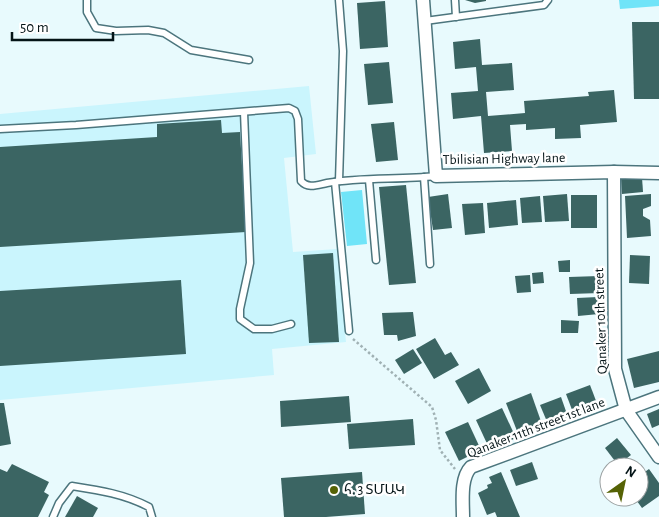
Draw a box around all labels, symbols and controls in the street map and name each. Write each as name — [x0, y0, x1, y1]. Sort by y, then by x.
scale bar — [12, 10, 114, 42]
text: 50 m — [20, 20, 49, 35]
street label: Tbilisian Highway lane — [443, 151, 565, 167]
street label: Qanaker 10th street — [592, 267, 610, 374]
street label: Qanaker 11th street 1st lane — [465, 395, 607, 461]
north arrow — [599, 457, 649, 507]
text: N — [623, 463, 638, 480]
place label: հ. 3 ՏՄԱԿ — [344, 483, 405, 497]
marker: հ. 3 ՏՄԱԿ — [328, 484, 340, 496]

